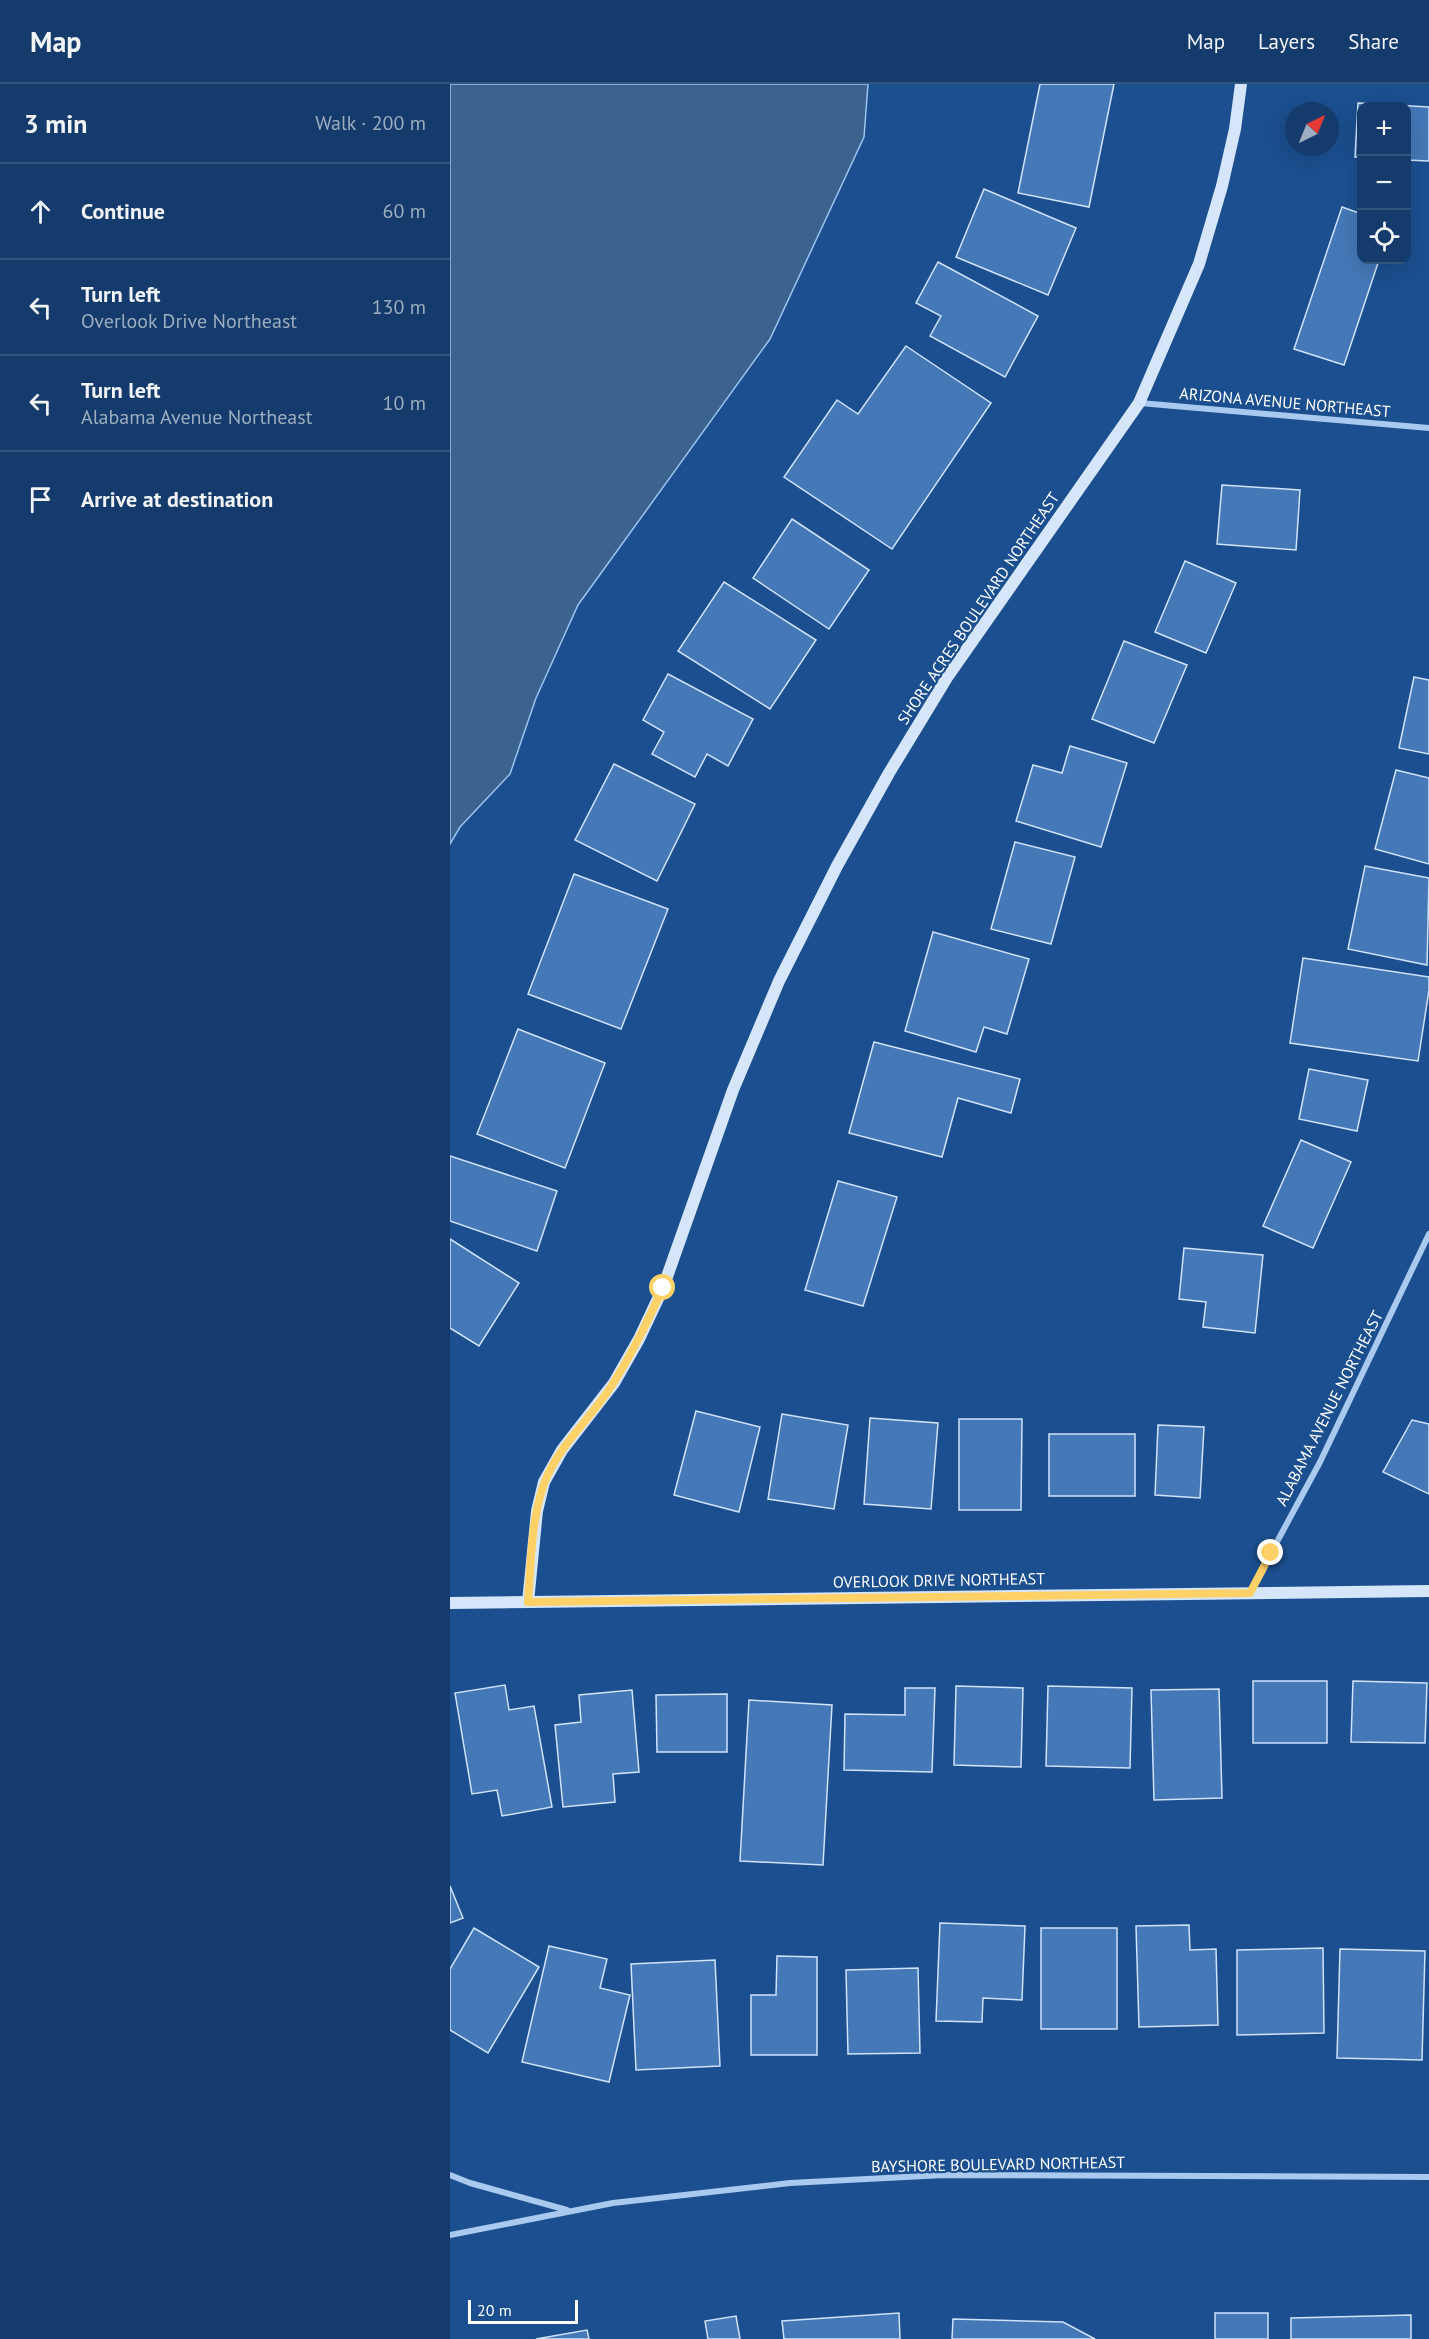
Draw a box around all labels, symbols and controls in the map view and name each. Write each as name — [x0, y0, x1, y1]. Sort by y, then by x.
text: Map — [30, 23, 81, 60]
text: Map — [1187, 28, 1225, 55]
text: Layers — [1258, 28, 1315, 55]
text: Share — [1348, 28, 1399, 55]
north arrow — [1285, 102, 1339, 156]
map controls — [1357, 102, 1411, 264]
button: + — [1357, 102, 1411, 156]
text: 3 min — [24, 107, 87, 140]
text: Walk · 200 m — [315, 110, 426, 136]
button: − — [1357, 156, 1411, 210]
icon: ahead — [24, 195, 57, 228]
text: Continue — [81, 197, 165, 225]
text: 60 m — [383, 198, 426, 224]
button: locate — [1357, 210, 1411, 264]
text: Turn left — [81, 280, 161, 308]
icon: left — [24, 291, 57, 324]
text: 130 m — [372, 294, 426, 320]
text: Overlook Drive Northeast — [81, 308, 297, 334]
text: Turn left — [81, 376, 161, 404]
street label: ARIZONA AVENUE NORTHEAST — [1179, 383, 1391, 421]
icon: left — [24, 387, 57, 420]
text: 10 m — [383, 390, 426, 416]
text: Alabama Avenue Northeast — [81, 404, 312, 430]
icon: arrive — [24, 483, 57, 516]
text: Arrive at destination — [81, 485, 273, 513]
street label: SHORE ACRES BOULEVARD NORTHEAST — [893, 488, 1063, 728]
route start — [649, 1274, 675, 1300]
street label: ALABAMA AVENUE NORTHEAST — [1271, 1307, 1387, 1509]
route end — [1257, 1539, 1283, 1565]
street label: OVERLOOK DRIVE NORTHEAST — [833, 1568, 1045, 1592]
street label: BAYSHORE BOULEVARD NORTHEAST — [871, 2152, 1125, 2176]
scale bar — [468, 2297, 578, 2324]
text: 20 m — [477, 2300, 512, 2320]

